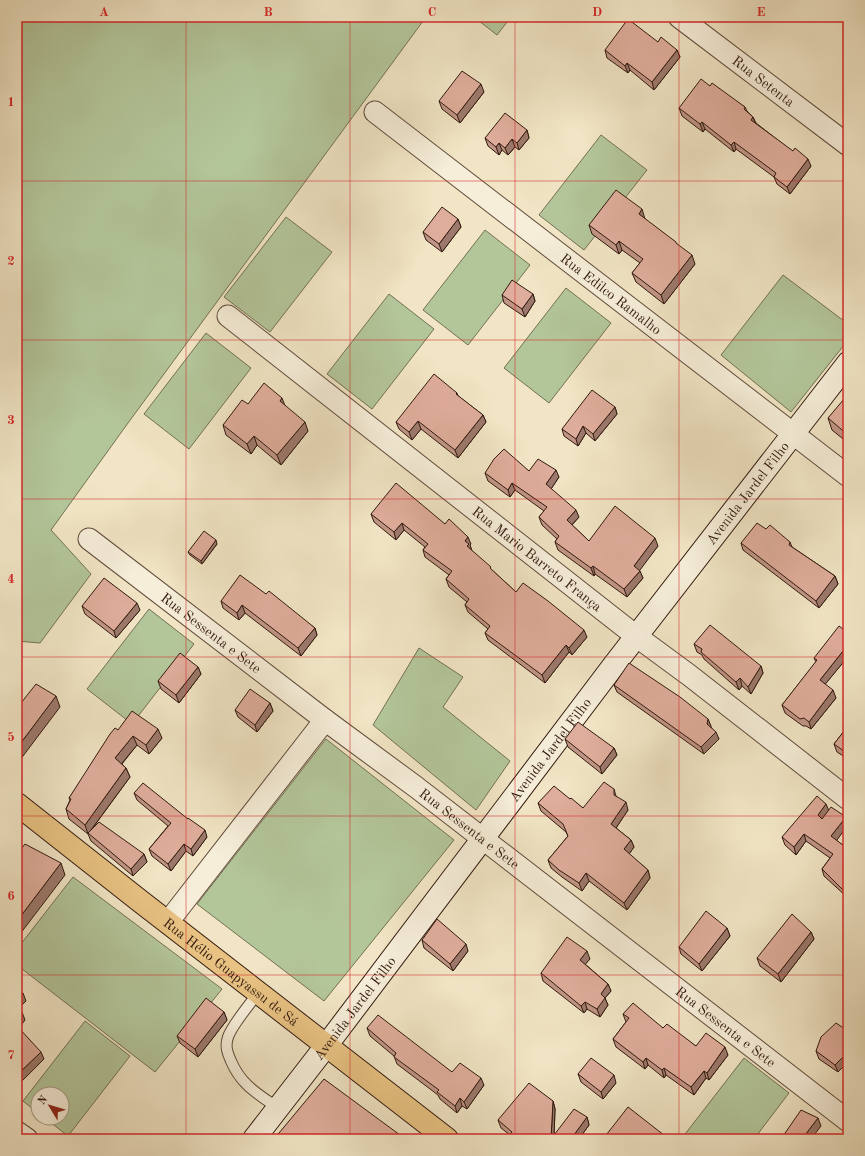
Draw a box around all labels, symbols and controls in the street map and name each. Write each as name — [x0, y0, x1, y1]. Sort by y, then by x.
text: A — [99, 6, 109, 19]
text: B — [263, 6, 273, 19]
text: C — [428, 6, 436, 19]
text: D — [592, 6, 602, 19]
text: E — [757, 6, 766, 19]
street label: Rua Setenta — [729, 54, 797, 110]
text: 1 — [7, 96, 15, 109]
street label: Rua Edilco Ramalho — [557, 251, 664, 338]
text: 2 — [7, 255, 15, 268]
text: 3 — [7, 414, 15, 427]
street label: Avenida Jardel Filho — [704, 439, 792, 547]
street label: Rua Mario Barreto França — [469, 504, 604, 614]
text: 4 — [7, 573, 15, 586]
street label: Rua Sessenta e Sete — [158, 591, 263, 676]
street label: Avenida Jardel Filho — [507, 696, 594, 805]
text: 5 — [7, 731, 15, 744]
street label: Rua Sessenta e Sete — [416, 786, 522, 872]
text: 6 — [7, 890, 15, 903]
street label: Rua Hélio Guapyassu de Sá — [160, 916, 301, 1029]
street label: Avenida Jardel Filho — [312, 954, 399, 1063]
street label: Rua Sessenta e Sete — [673, 984, 778, 1070]
text: 7 — [7, 1049, 15, 1062]
north arrow — [30, 1086, 70, 1126]
text: N — [36, 1094, 51, 1107]

